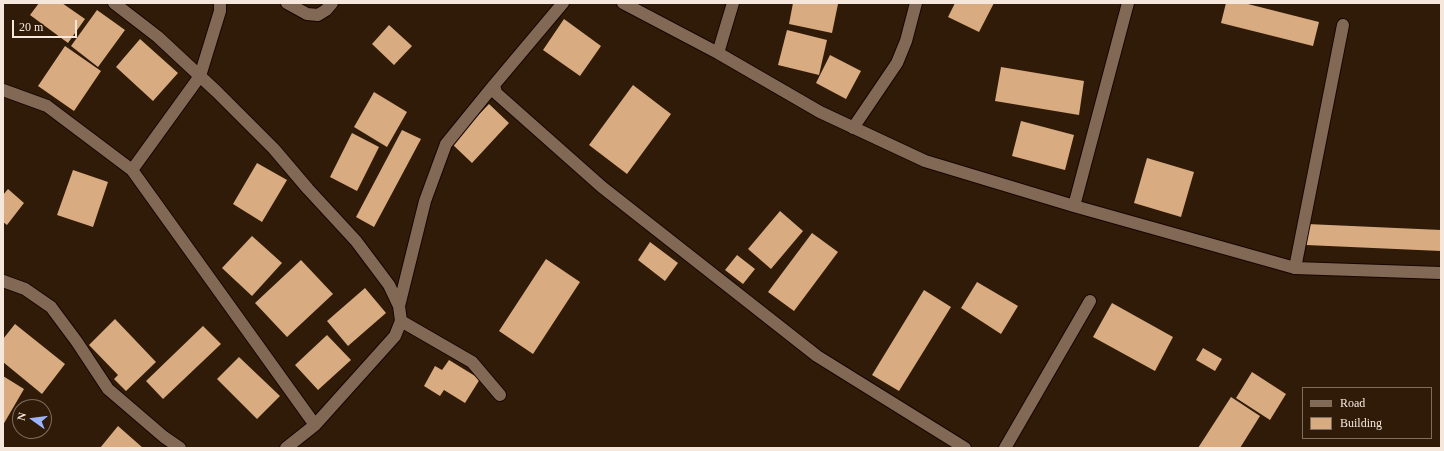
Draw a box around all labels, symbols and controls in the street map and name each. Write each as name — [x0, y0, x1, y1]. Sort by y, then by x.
scale bar — [14, 12, 79, 38]
text: 20 m — [19, 20, 43, 34]
legend — [1302, 387, 1432, 439]
text: Road — [1340, 396, 1365, 410]
north arrow — [12, 399, 52, 439]
text: N — [15, 411, 28, 422]
text: Building — [1340, 416, 1382, 430]

